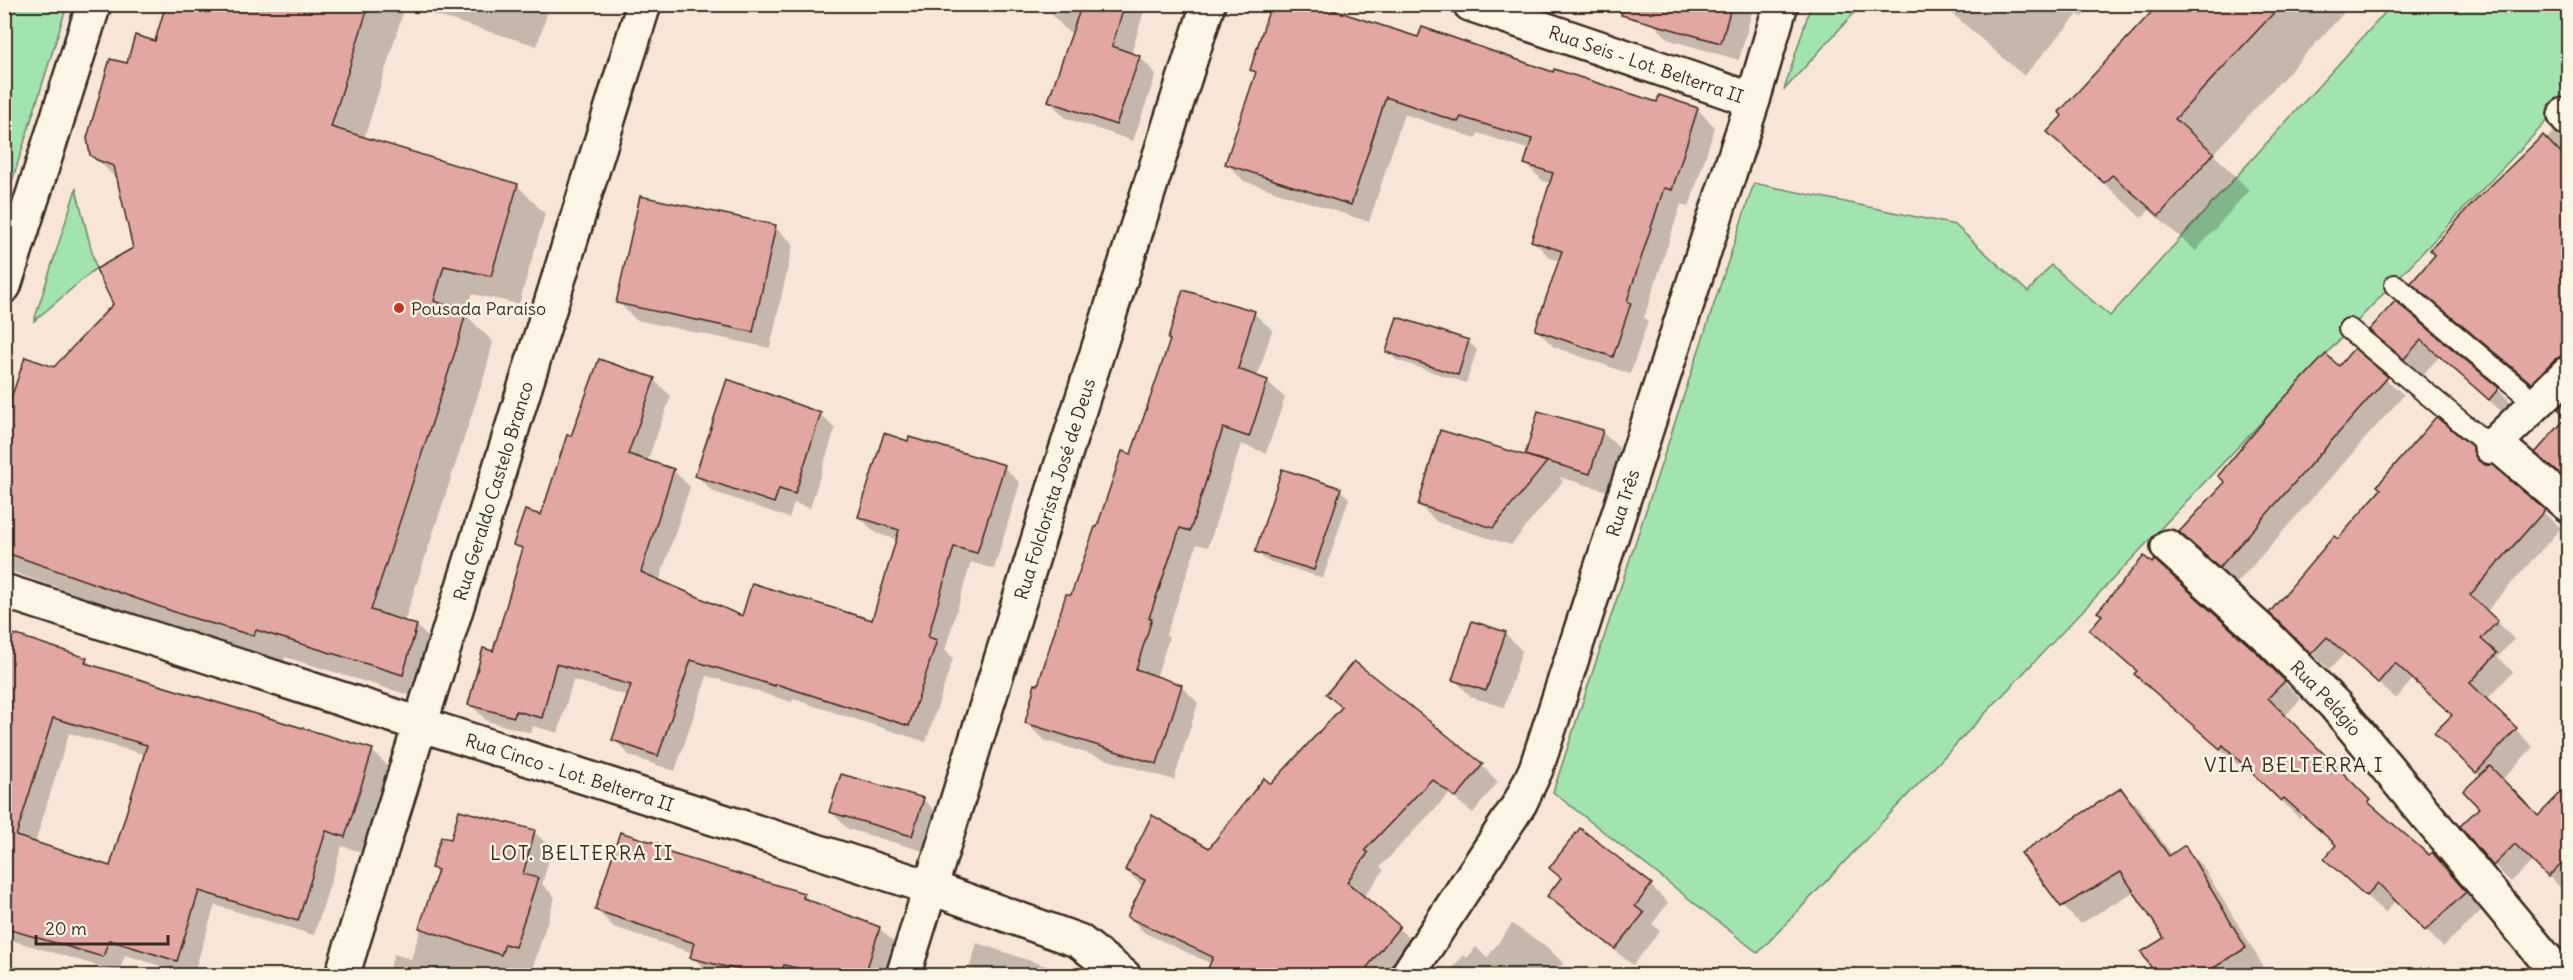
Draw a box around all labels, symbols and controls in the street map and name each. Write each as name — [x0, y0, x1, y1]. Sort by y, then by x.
street label: Rua Seis - Lot. Belterra II — [1546, 20, 1747, 107]
place label: Pousada Paraíso — [411, 297, 546, 320]
marker: Pousada Paraíso — [392, 301, 406, 315]
street label: Rua Folclorista José de Deus — [1009, 375, 1100, 602]
street label: Rua Geraldo Castelo Branco — [448, 378, 538, 603]
street label: Rua Três — [1601, 466, 1644, 539]
street label: Rua Pelágio — [2286, 655, 2367, 740]
street label: Rua Cinco - Lot. Belterra II — [463, 728, 677, 816]
district label: VILA BELTERRA I — [2204, 752, 2384, 777]
district label: LOT. BELTERRA II — [490, 840, 674, 865]
scale bar — [36, 908, 168, 946]
text: 20 m — [45, 917, 87, 940]

